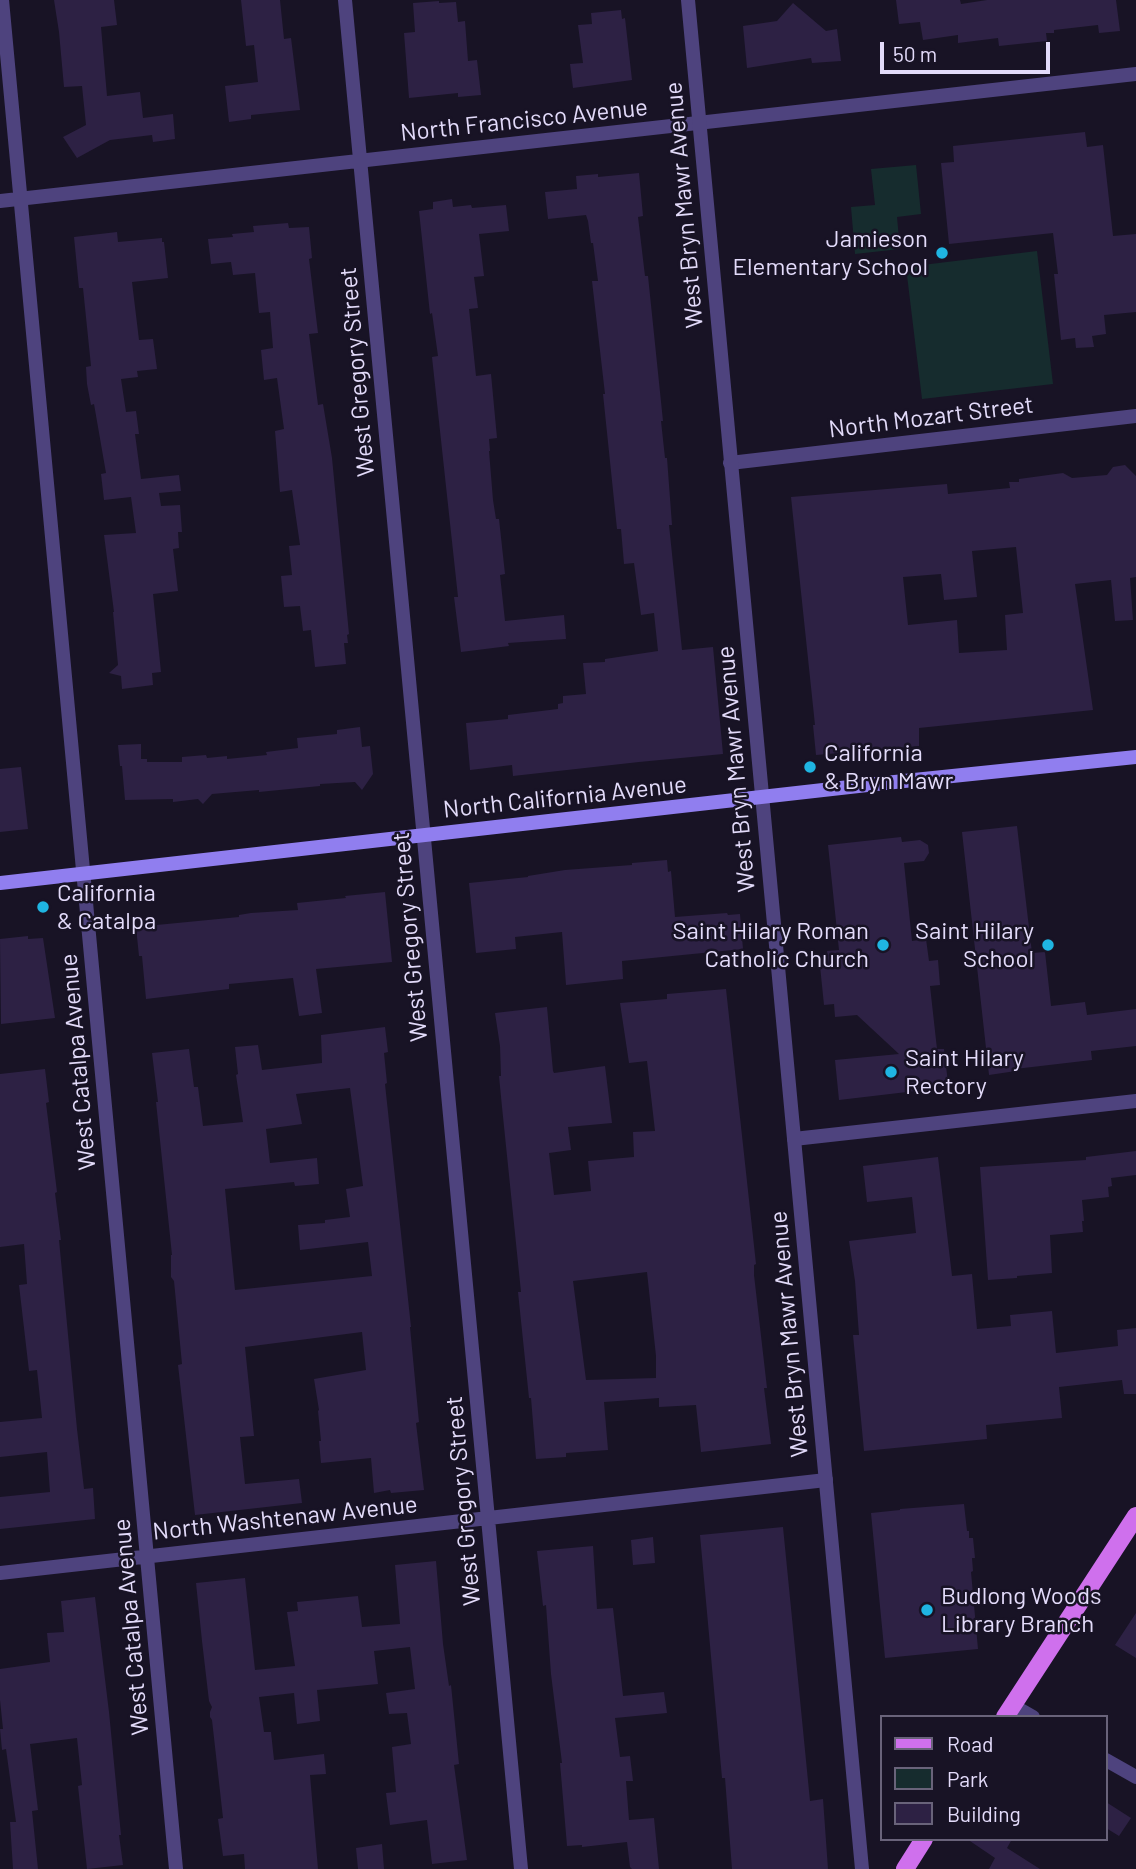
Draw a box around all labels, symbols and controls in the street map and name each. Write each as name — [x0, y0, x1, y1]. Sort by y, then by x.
scale bar — [884, 28, 1054, 72]
text: 50 m — [893, 41, 937, 66]
street label: West Bryn Mawr Avenue — [659, 81, 709, 329]
street label: North Francisco Avenue — [399, 93, 649, 147]
place label: Jamieson Elementary School — [733, 225, 928, 281]
marker: Jamieson Elementary School — [934, 245, 950, 261]
street label: West Gregory Street — [333, 266, 381, 478]
street label: North Mozart Street — [827, 390, 1035, 444]
street label: West Bryn Mawr Avenue — [711, 645, 761, 893]
place label: California & Bryn Mawr — [824, 739, 953, 795]
marker: California & Bryn Mawr — [802, 759, 818, 775]
street label: North California Avenue — [442, 770, 688, 824]
street label: West Gregory Street — [386, 831, 434, 1043]
place label: California & Catalpa — [57, 879, 156, 935]
marker: California & Catalpa — [35, 899, 51, 915]
place label: Saint Hilary Roman Catholic Church — [673, 917, 869, 973]
place label: Saint Hilary School — [915, 917, 1034, 973]
marker: Saint Hilary Roman Catholic Church — [875, 937, 891, 953]
marker: Saint Hilary School — [1040, 937, 1056, 953]
street label: West Catalpa Avenue — [54, 953, 102, 1171]
place label: Saint Hilary Rectory — [905, 1044, 1024, 1100]
marker: Saint Hilary Rectory — [883, 1064, 899, 1080]
street label: West Bryn Mawr Avenue — [764, 1210, 814, 1458]
street label: West Gregory Street — [439, 1395, 487, 1607]
street label: North Washtenaw Avenue — [151, 1490, 419, 1546]
street label: West Catalpa Avenue — [107, 1518, 155, 1736]
place label: Budlong Woods Library Branch — [941, 1582, 1102, 1638]
marker: Budlong Woods Library Branch — [919, 1602, 935, 1618]
legend — [880, 1715, 1108, 1841]
text: Road — [947, 1731, 993, 1756]
text: Park — [947, 1766, 988, 1791]
text: Building — [947, 1801, 1021, 1826]

